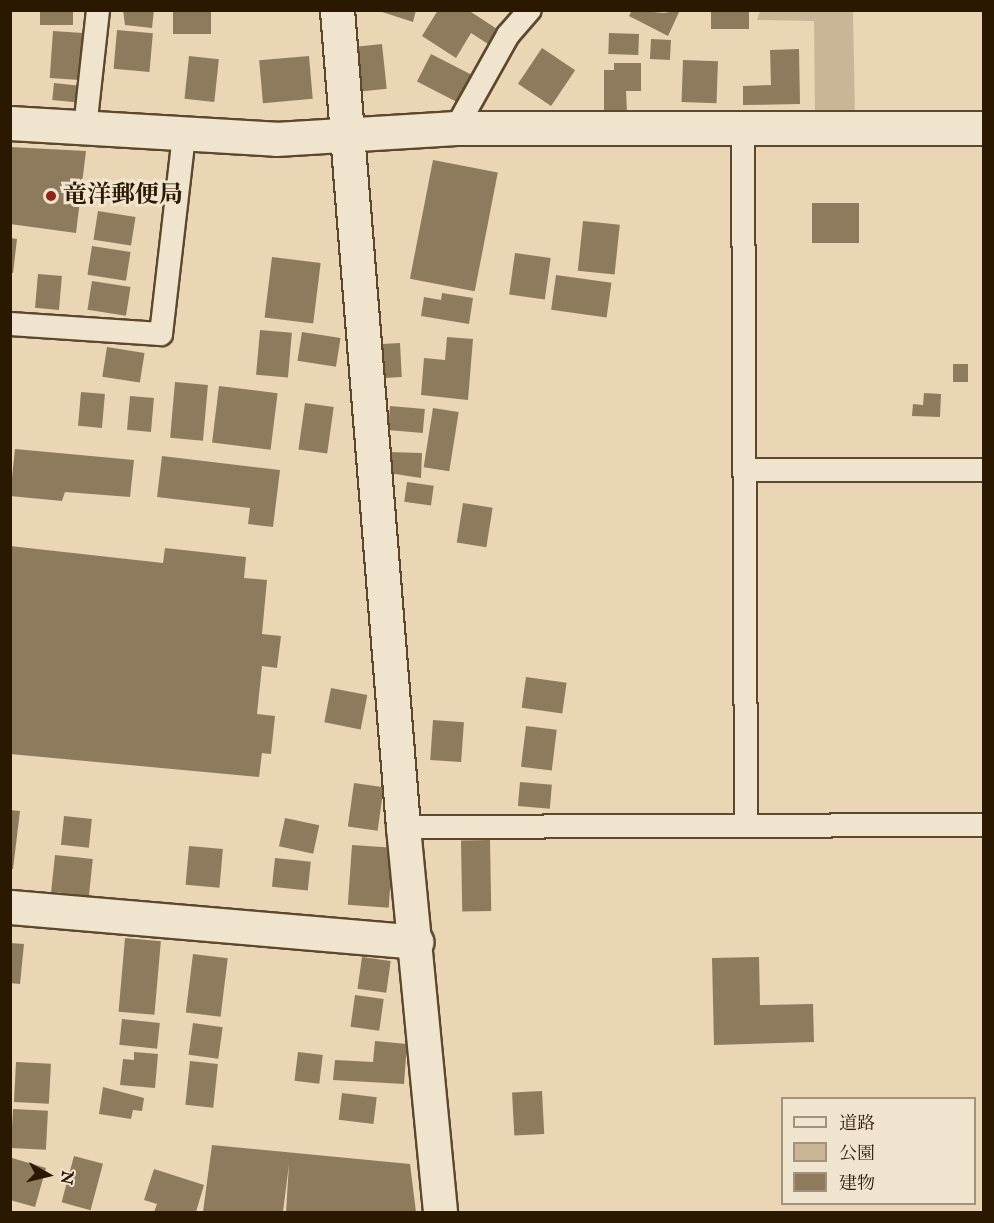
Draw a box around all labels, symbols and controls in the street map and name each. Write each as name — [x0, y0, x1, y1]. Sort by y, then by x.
place label: 竜洋郵便局 — [63, 182, 183, 210]
marker: 竜洋郵便局 — [44, 189, 58, 203]
legend — [781, 1097, 976, 1205]
text: 道路 — [839, 1113, 875, 1136]
text: 公園 — [839, 1143, 875, 1166]
north arrow — [18, 1145, 78, 1205]
text: N — [55, 1169, 77, 1186]
text: 建物 — [839, 1173, 875, 1196]

